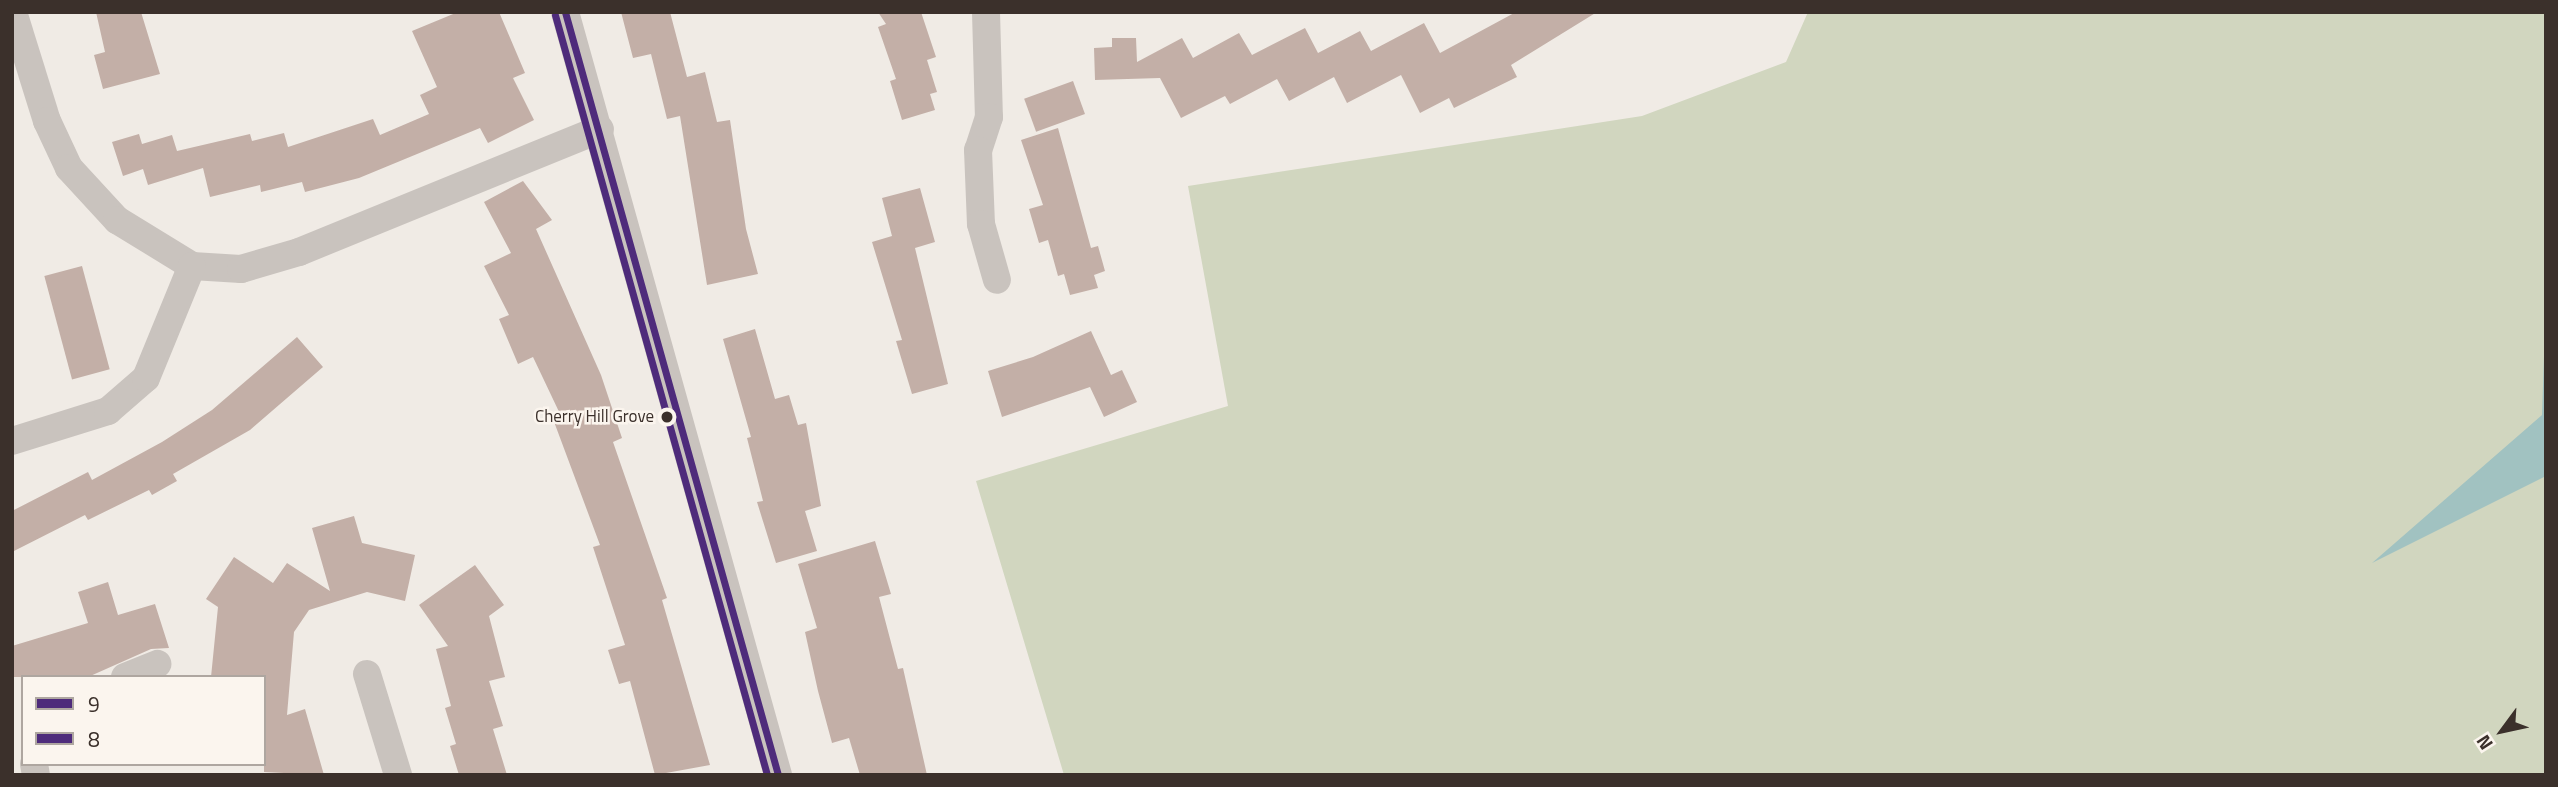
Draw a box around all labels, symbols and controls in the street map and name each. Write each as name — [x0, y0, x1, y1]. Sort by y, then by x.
place label: Cherry Hill Grove — [535, 407, 654, 427]
marker: Cherry Hill Grove — [660, 410, 674, 424]
legend — [21, 675, 266, 766]
text: 9 — [88, 688, 100, 720]
north arrow — [2467, 696, 2537, 766]
text: 8 — [88, 723, 100, 755]
text: N — [2468, 729, 2500, 756]

